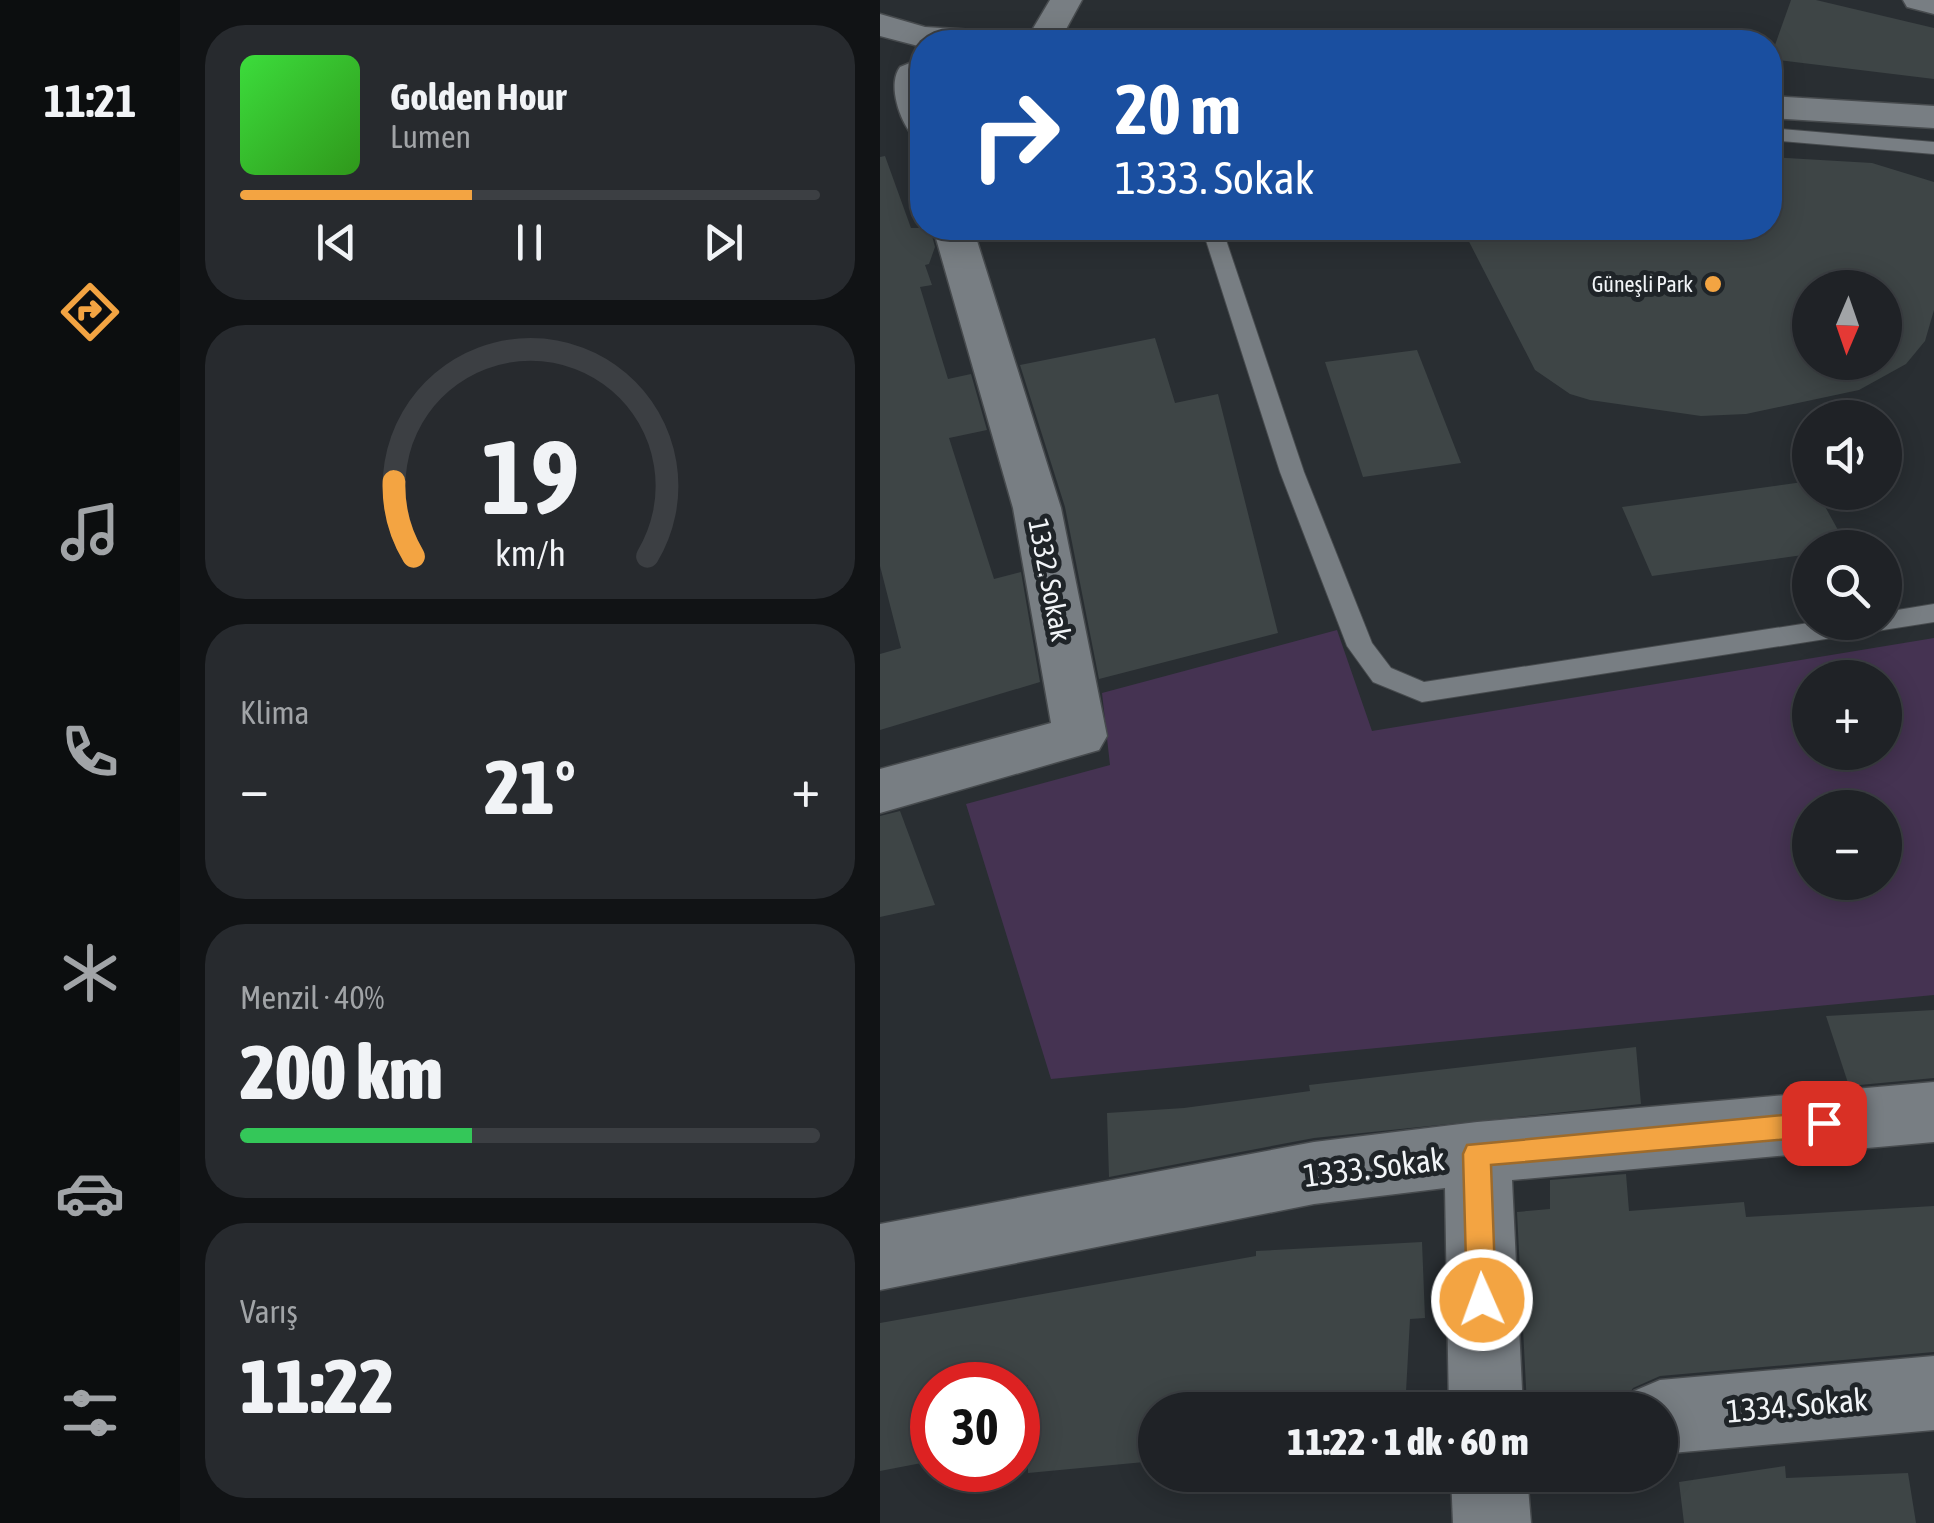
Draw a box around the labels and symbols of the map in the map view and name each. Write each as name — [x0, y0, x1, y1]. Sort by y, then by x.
north arrow — [1792, 270, 1902, 380]
place label: Güneşli Park — [1592, 271, 1693, 297]
marker: Güneşli Park — [1702, 273, 1724, 295]
street label: 1332. Sokak — [1022, 516, 1078, 644]
pin — [1782, 1081, 1867, 1166]
street label: 1333. Sokak — [1301, 1140, 1447, 1194]
position arrow — [1430, 1248, 1534, 1352]
speed limit sign: 30 — [910, 1362, 1040, 1492]
street label: 1334. Sokak — [1725, 1380, 1869, 1430]

